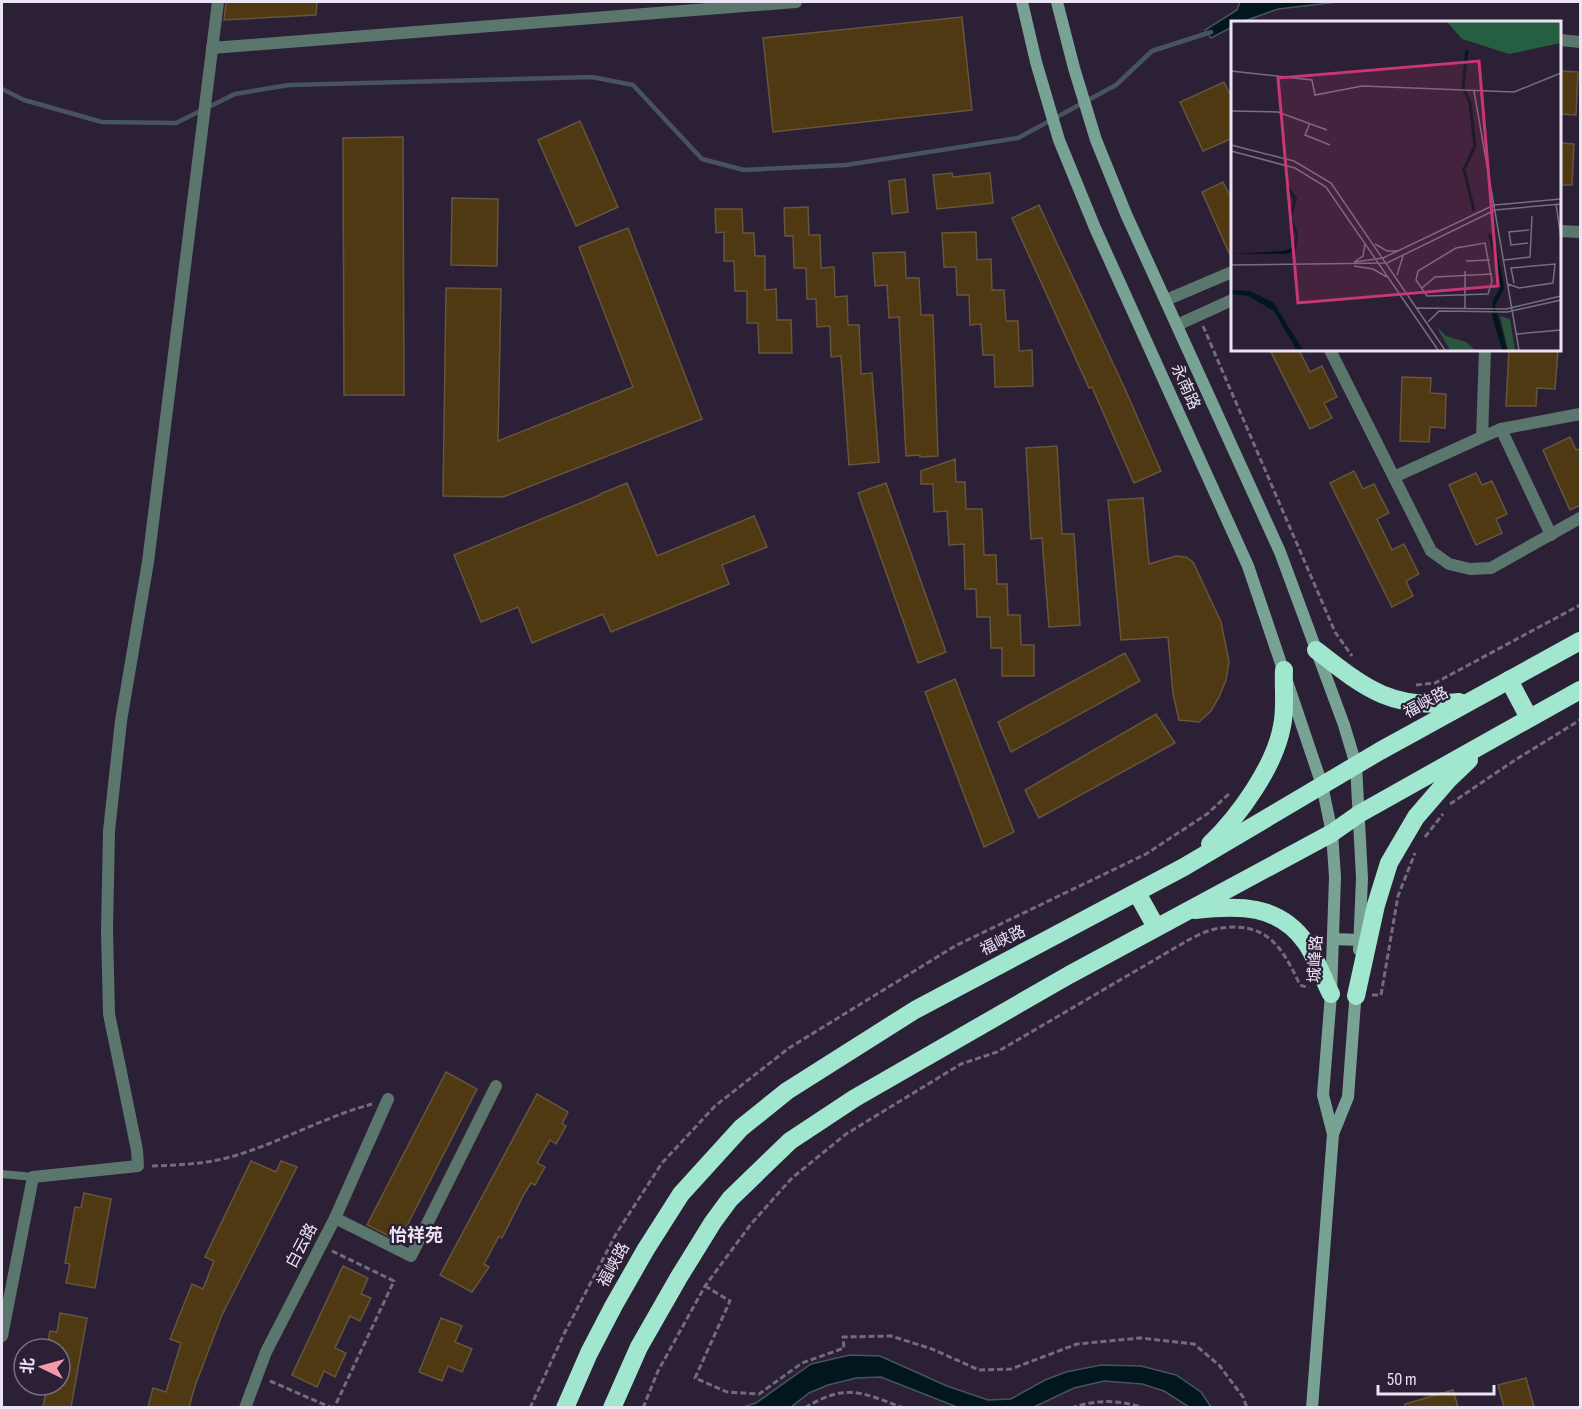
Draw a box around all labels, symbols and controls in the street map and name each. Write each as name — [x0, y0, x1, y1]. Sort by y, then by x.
inset map — [1231, 21, 1561, 351]
street label: 永南路 — [1167, 361, 1203, 413]
street label: 福峡路 — [1400, 683, 1452, 723]
street label: 福峡路 — [977, 922, 1029, 960]
street label: 城峰路 — [1305, 935, 1327, 983]
street label: 白云路 — [282, 1220, 322, 1272]
district label: 怡祥苑 — [389, 1225, 443, 1246]
street label: 福峡路 — [594, 1239, 634, 1291]
north arrow — [12, 1337, 72, 1397]
text: 北 — [18, 1357, 39, 1375]
scale bar — [1378, 1358, 1494, 1396]
text: 50 m — [1387, 1369, 1417, 1390]

